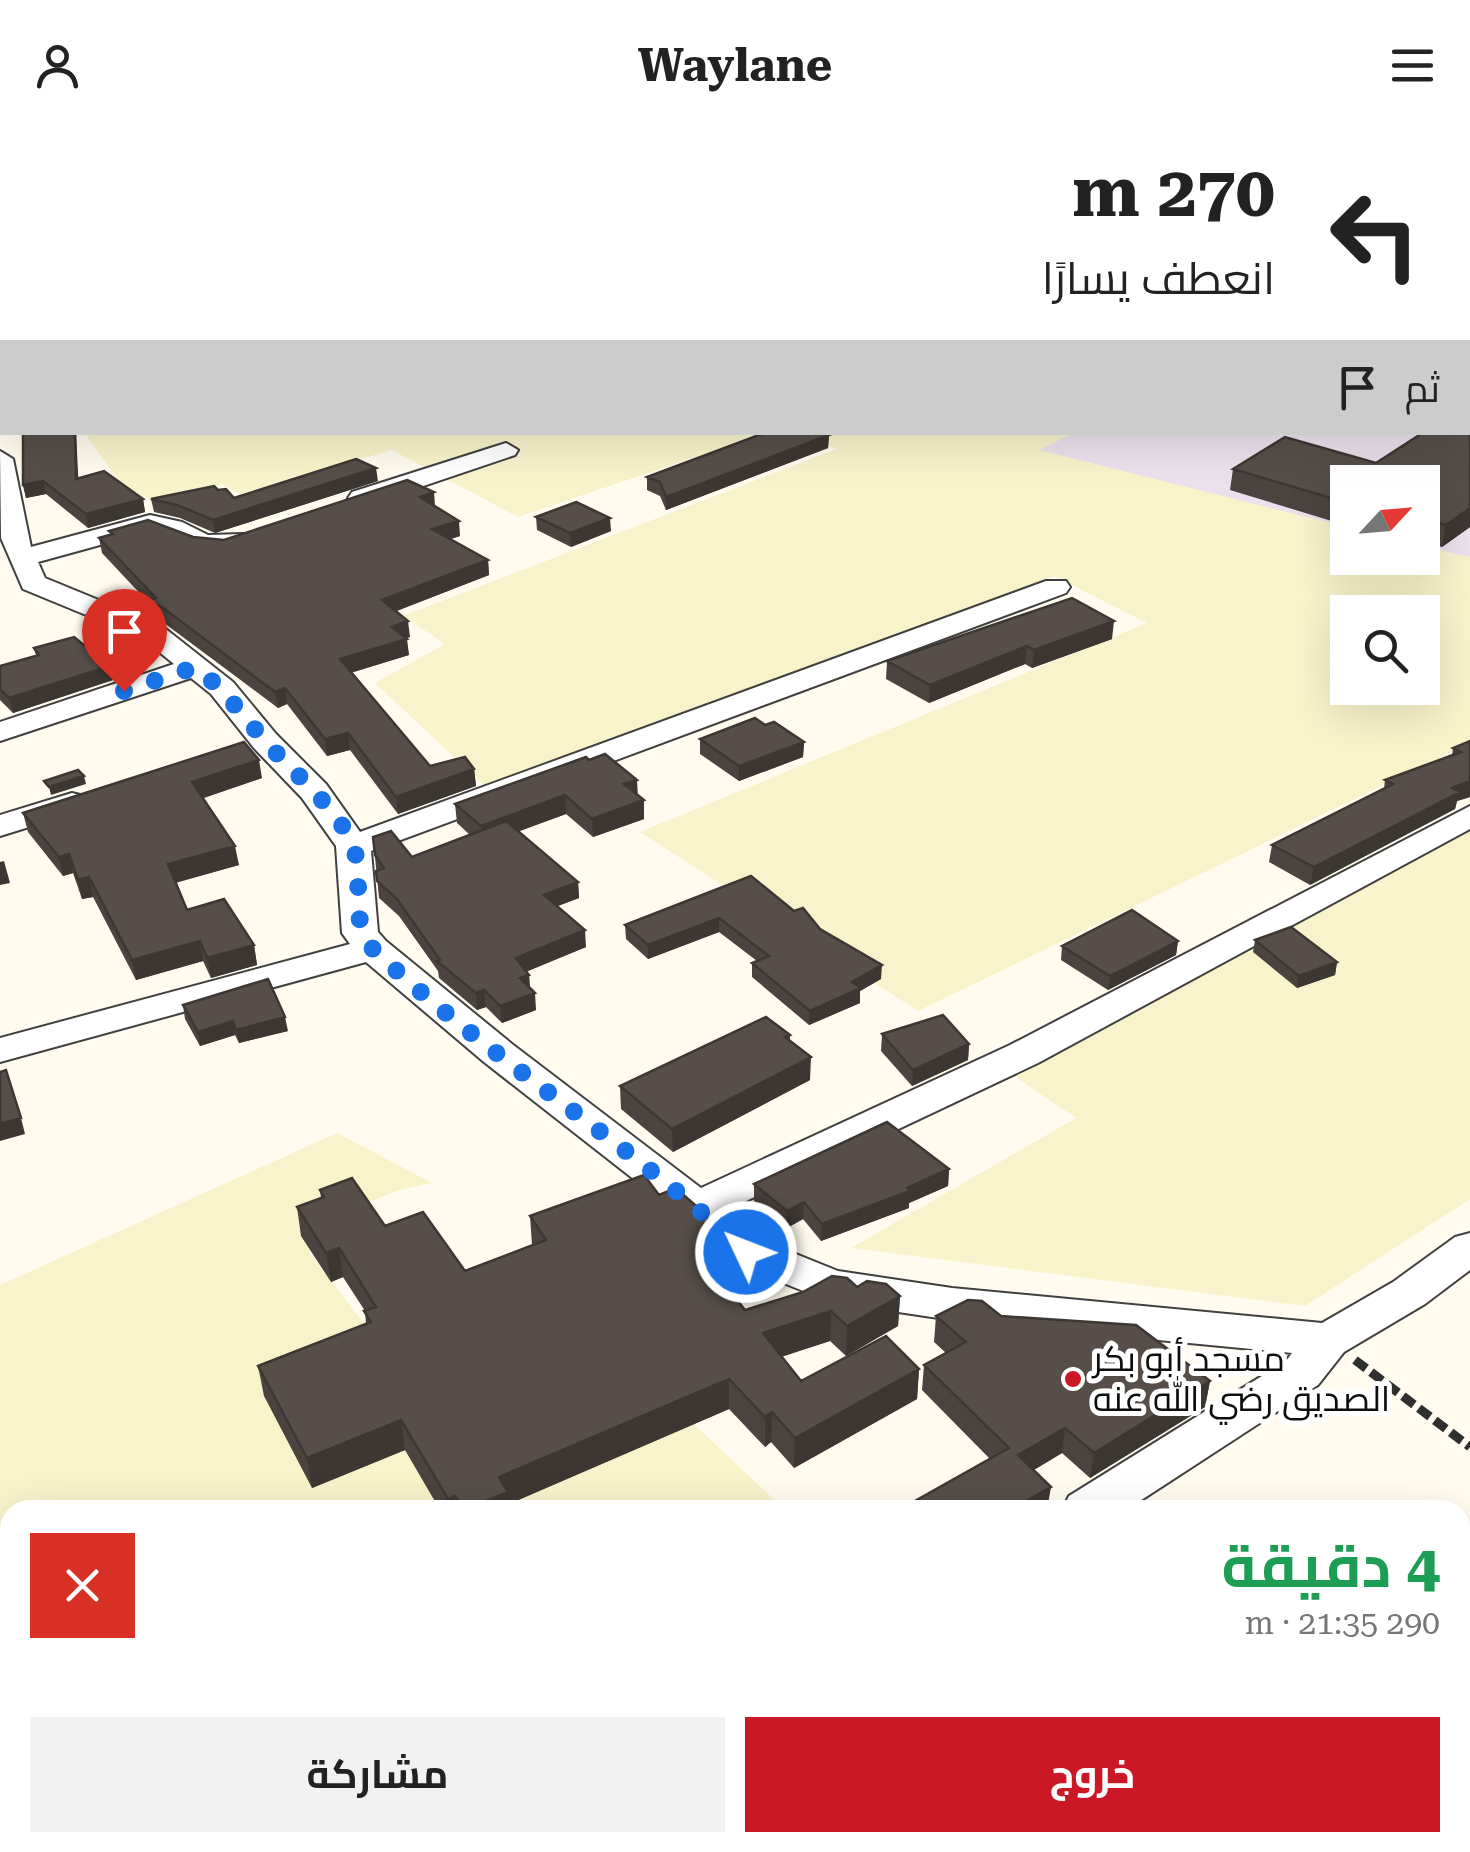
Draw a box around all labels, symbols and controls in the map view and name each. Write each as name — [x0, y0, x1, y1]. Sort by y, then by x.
icon: person — [30, 38, 85, 93]
icon: menu — [1385, 38, 1440, 93]
text: Waylane — [638, 39, 832, 92]
text: 270 m — [1072, 151, 1275, 233]
icon: left — [1310, 170, 1440, 300]
text: انعطف يسارًا — [1042, 252, 1275, 305]
icon: arrive — [1330, 360, 1385, 415]
text: ثم — [1405, 367, 1440, 411]
north arrow — [1330, 465, 1440, 575]
map controls — [1330, 465, 1440, 705]
pin — [82, 589, 167, 692]
button: search — [1330, 595, 1440, 705]
icon: arrive — [97, 604, 152, 659]
position arrow — [694, 1200, 798, 1304]
place label: مسجد أبو بكر الصديق رضي الله عنه — [1091, 1337, 1390, 1425]
marker: مسجد أبو بكر الصديق رضي الله عنه — [1062, 1368, 1084, 1390]
text: 4 دقيقة — [1222, 1531, 1440, 1602]
button: close — [30, 1533, 135, 1638]
text: 290 m · 21:35 — [1245, 1604, 1440, 1642]
button: مشاركة — [30, 1717, 725, 1832]
button: خروج — [745, 1717, 1440, 1832]

